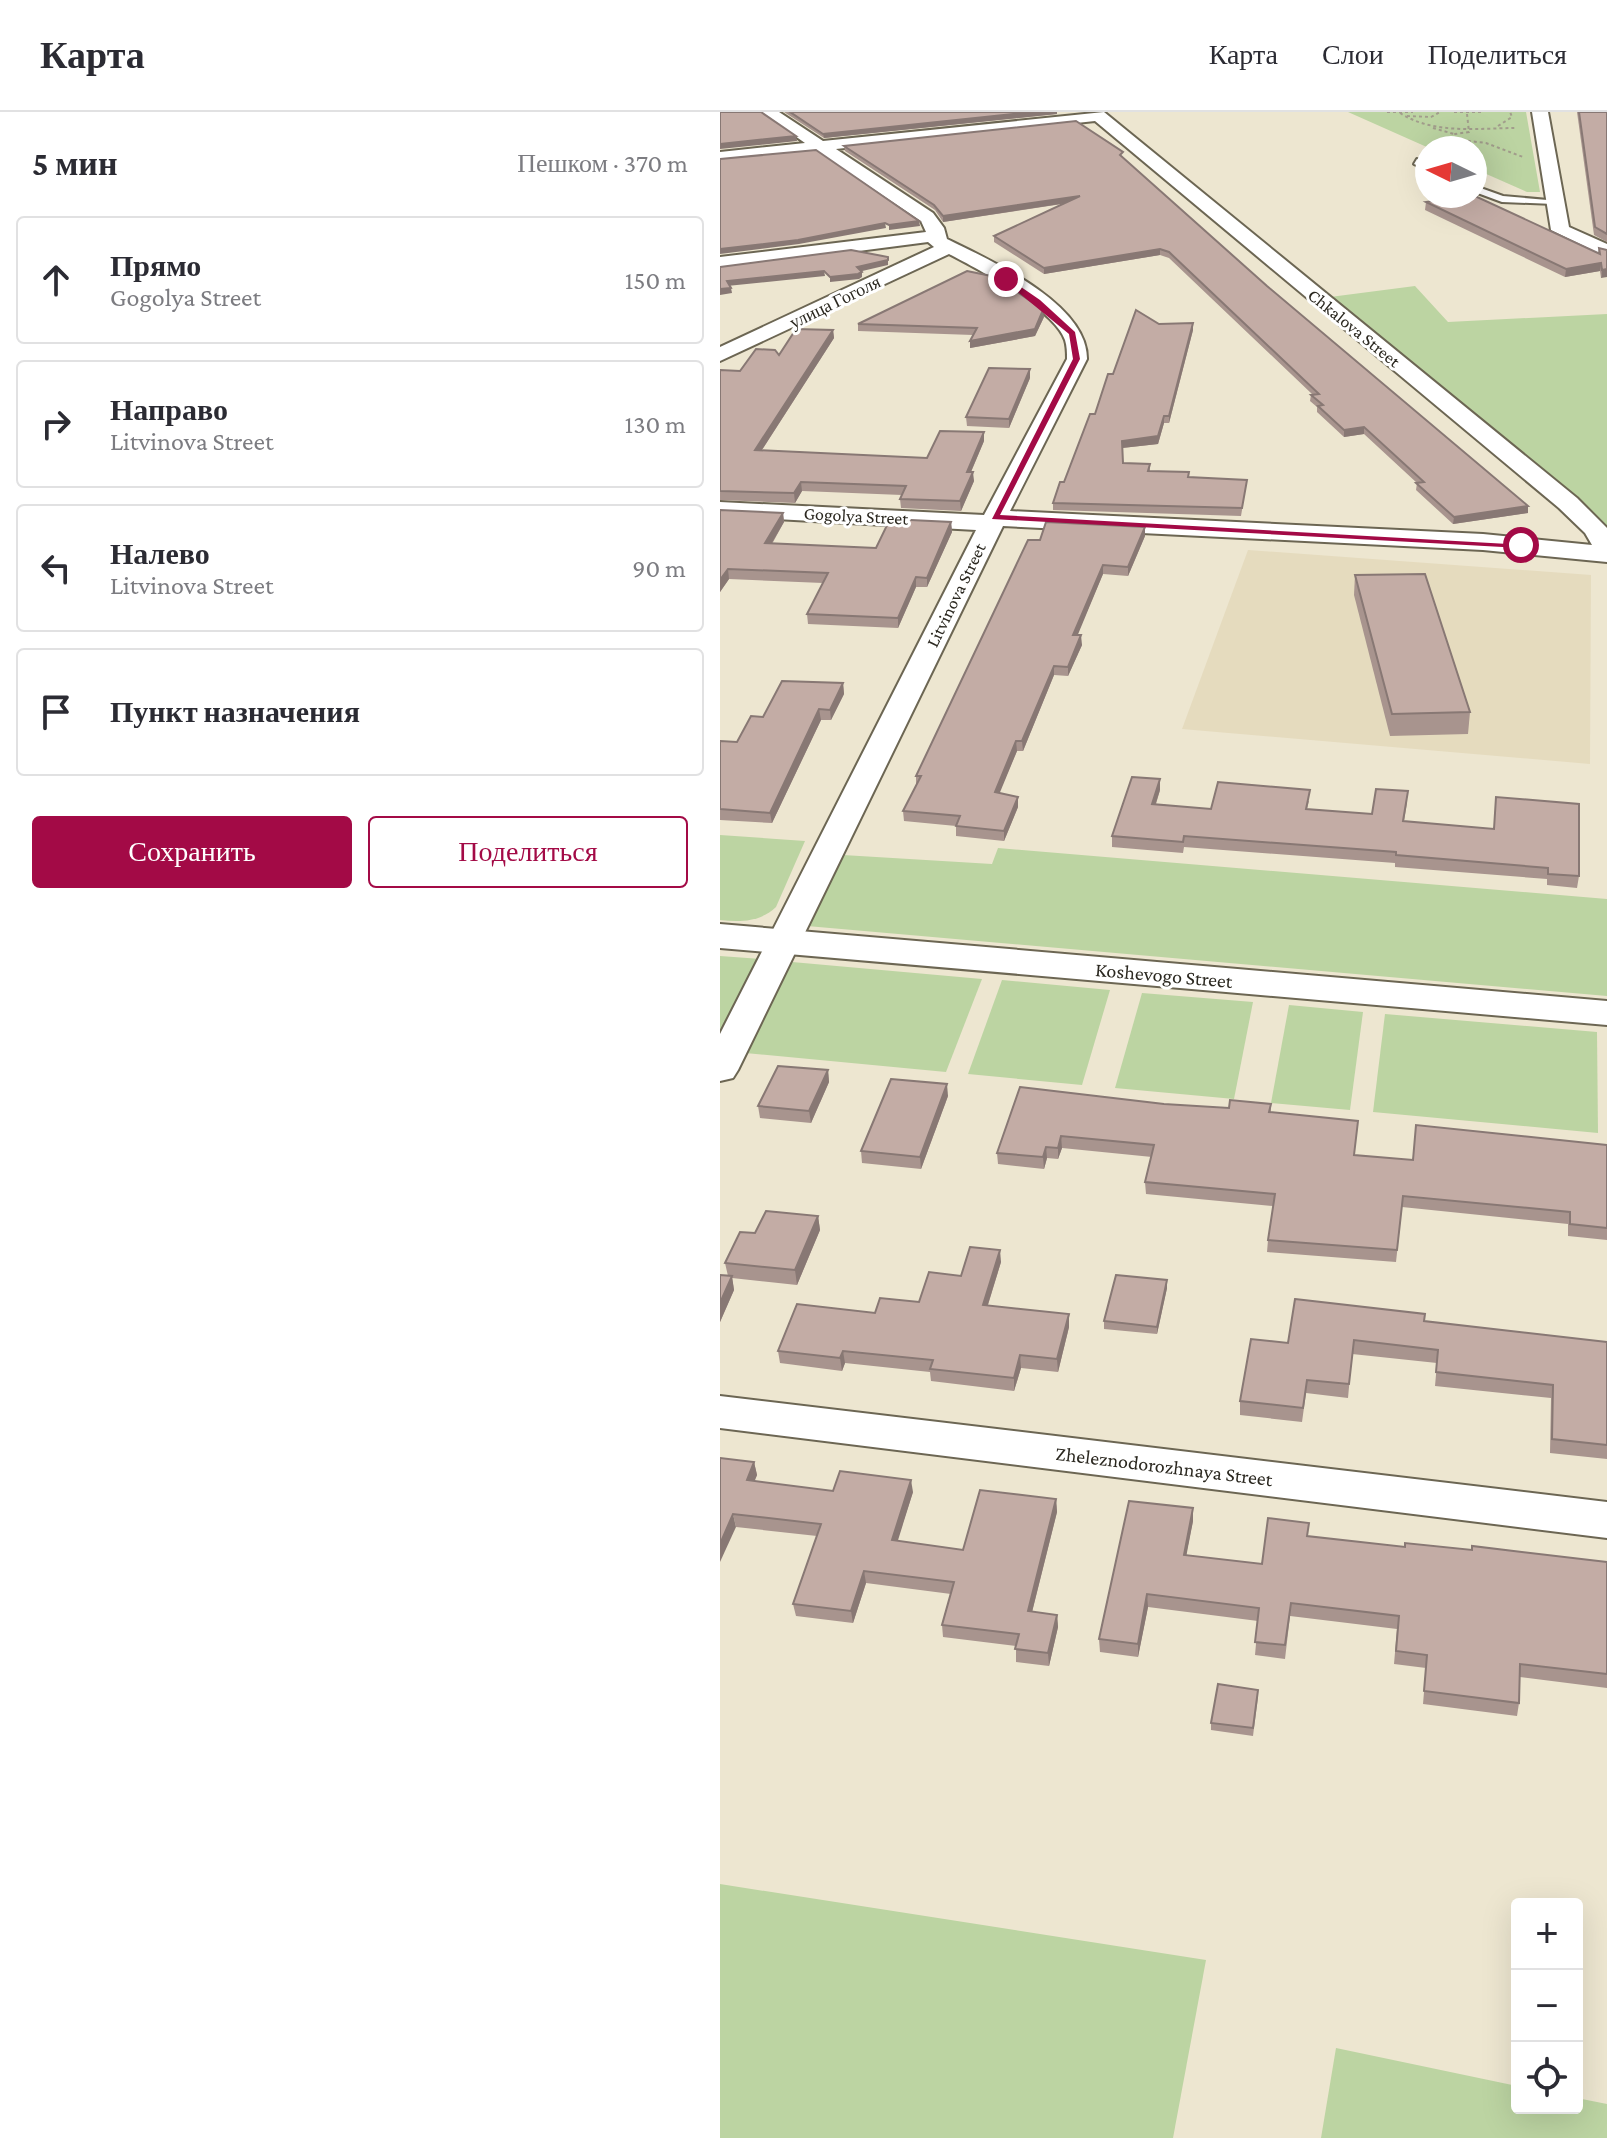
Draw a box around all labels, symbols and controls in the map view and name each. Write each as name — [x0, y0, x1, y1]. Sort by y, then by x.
text: Карта — [40, 34, 145, 76]
text: Карта — [1209, 39, 1278, 70]
text: Слои — [1322, 39, 1384, 70]
text: Поделиться — [1428, 39, 1567, 70]
north arrow — [1415, 136, 1487, 208]
text: 5 мин — [32, 145, 118, 182]
text: Пешком · 370 m — [517, 149, 688, 178]
text: Прямо — [110, 249, 201, 282]
icon: ahead — [34, 258, 78, 302]
route end — [988, 261, 1024, 297]
text: 150 m — [625, 266, 686, 295]
street label: улица Гоголя — [786, 271, 884, 333]
text: Gogolya Street — [110, 283, 261, 312]
street label: Chkalova Street — [1304, 285, 1405, 372]
text: Направо — [110, 393, 228, 426]
icon: right — [34, 402, 78, 446]
text: 130 m — [625, 410, 686, 439]
text: Litvinova Street — [110, 427, 274, 456]
street label: Gogolya Street — [803, 503, 910, 529]
route start — [1503, 527, 1539, 563]
text: Налево — [110, 537, 210, 570]
street label: Litvinova Street — [922, 539, 990, 650]
icon: left — [34, 546, 78, 590]
text: 90 m — [632, 554, 686, 583]
text: Litvinova Street — [110, 571, 274, 600]
icon: arrive — [34, 690, 78, 734]
text: Пункт назначения — [110, 695, 360, 728]
button: Сохранить — [32, 816, 352, 888]
button: Поделиться — [368, 816, 688, 888]
street label: Koshevogo Street — [1094, 958, 1234, 993]
street label: Zheleznodorozhnaya Street — [1054, 1442, 1274, 1491]
map controls — [1511, 1898, 1583, 2114]
button: + — [1511, 1898, 1583, 1970]
button: − — [1511, 1970, 1583, 2042]
button: locate — [1511, 2042, 1583, 2114]

